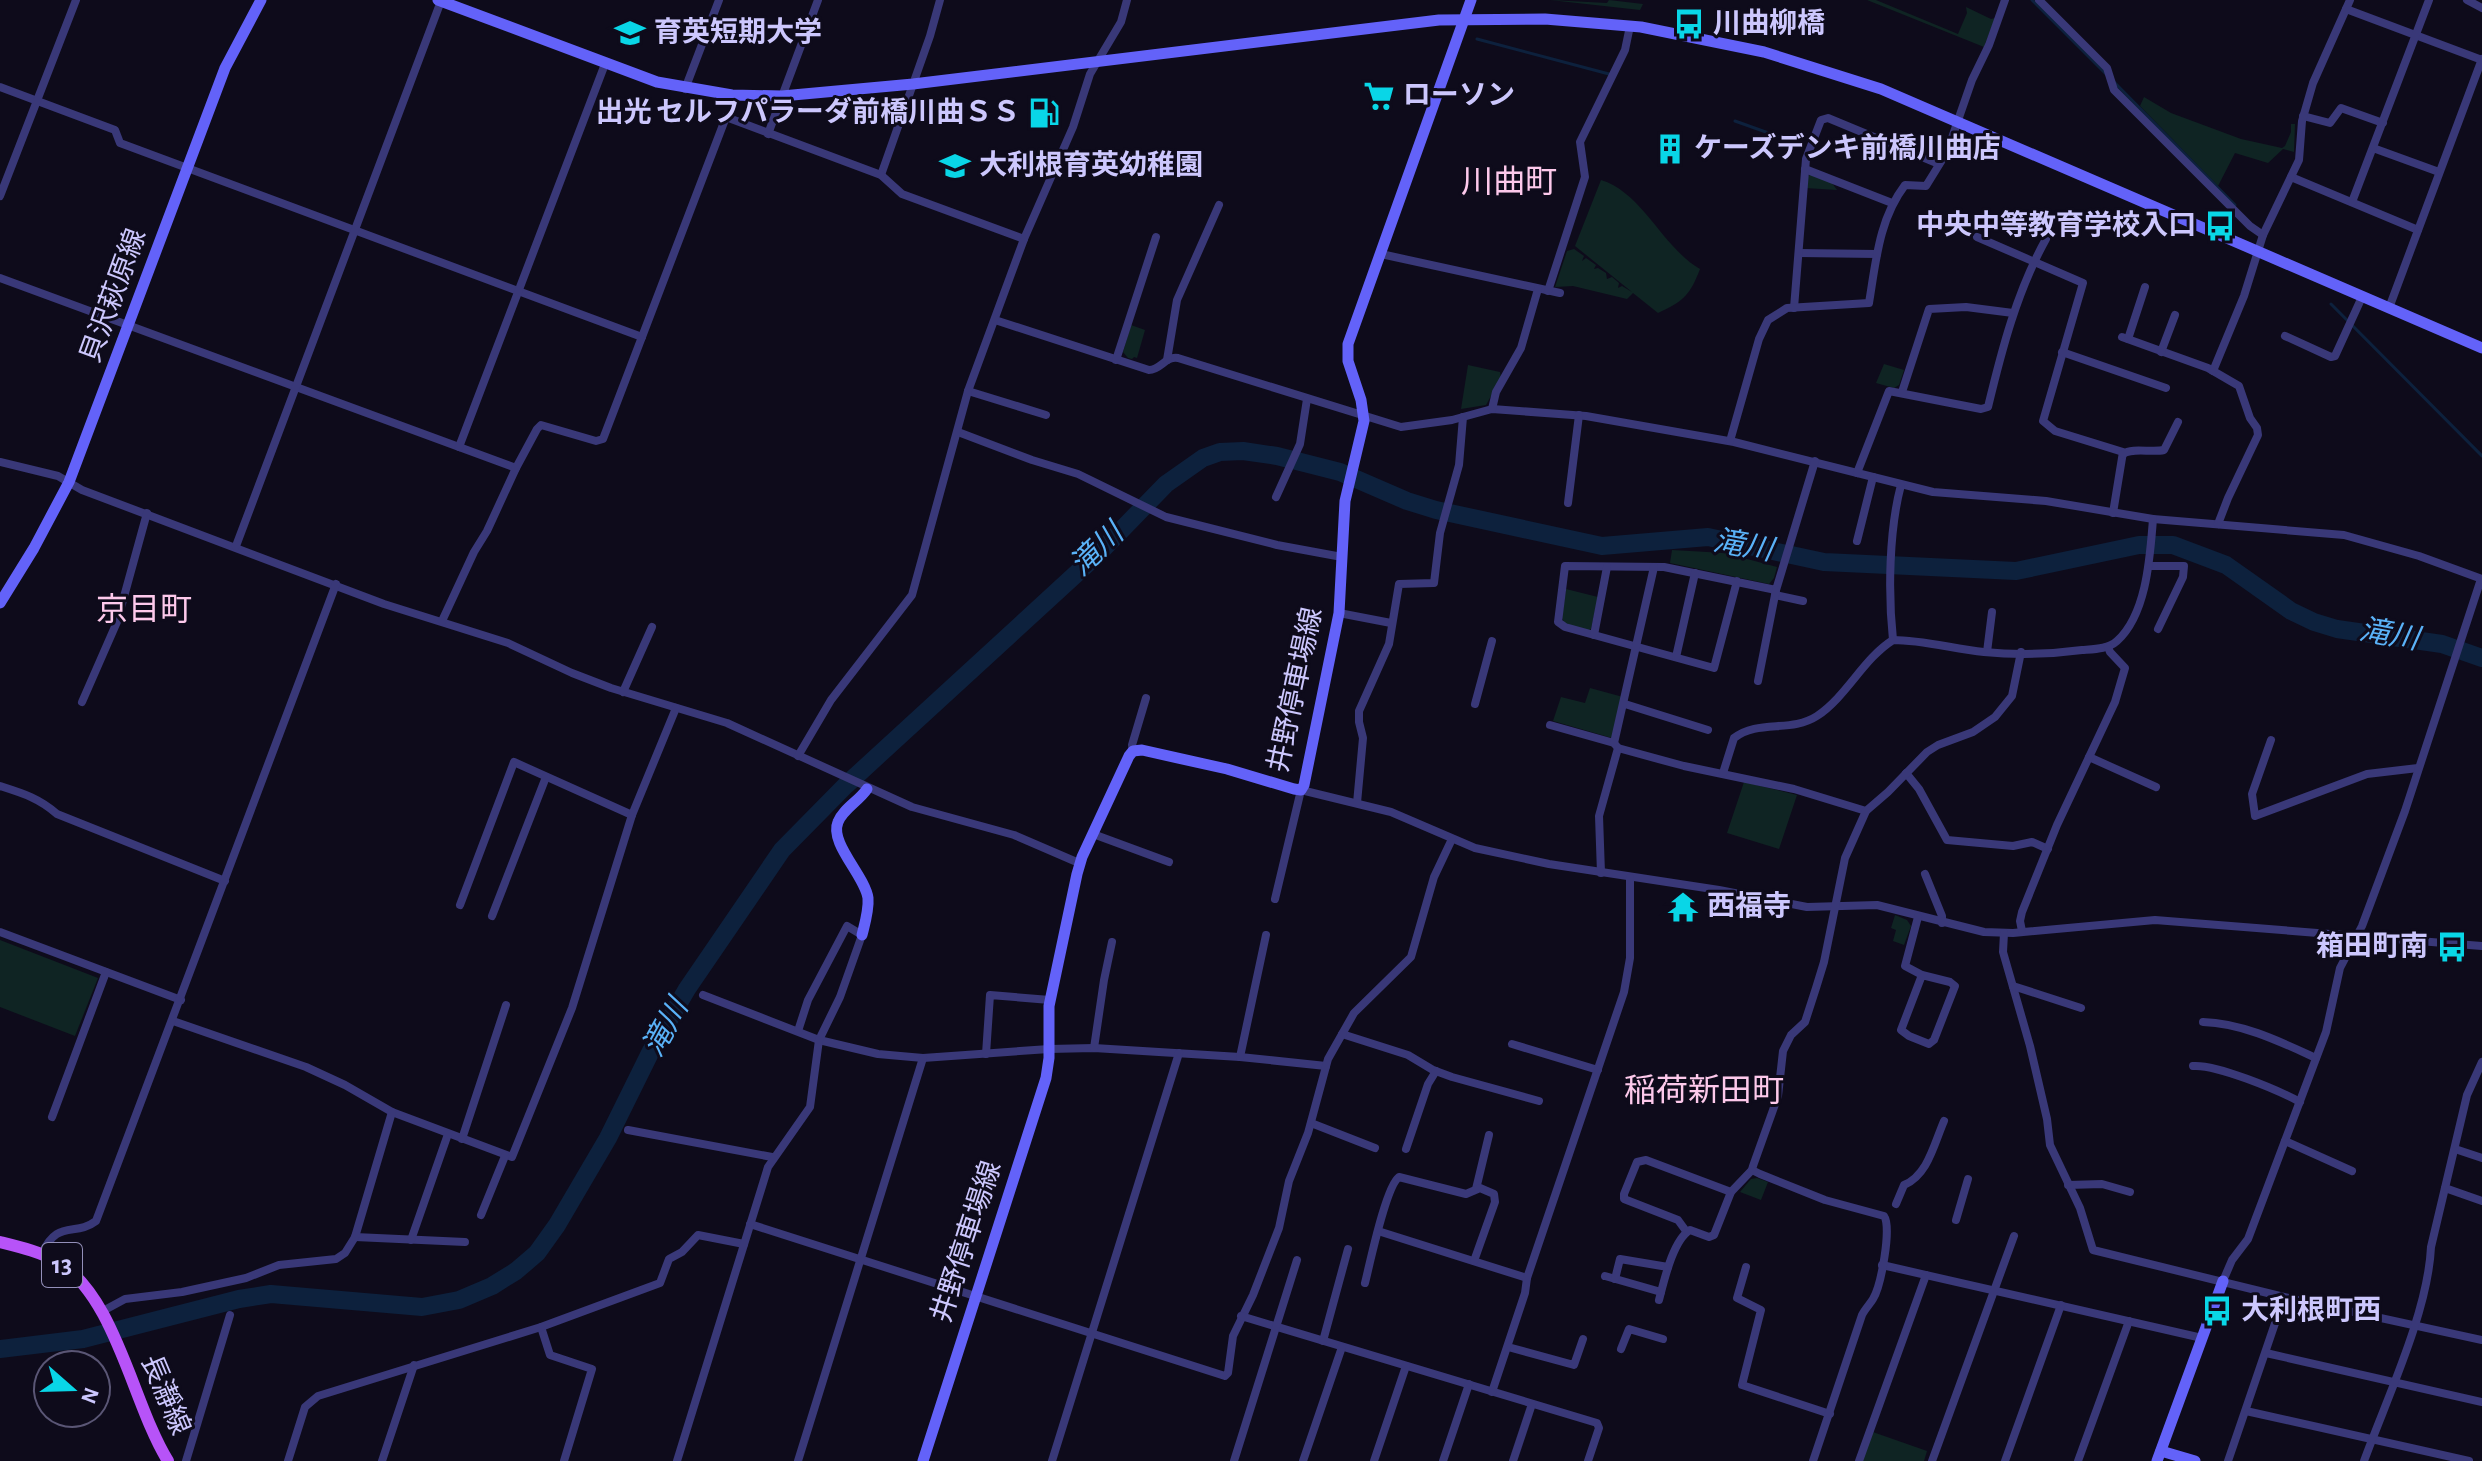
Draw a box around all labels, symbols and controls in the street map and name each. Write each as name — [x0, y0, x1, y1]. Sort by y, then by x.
bus stop icon: 川曲柳橋 — [1672, 7, 1706, 41]
place label: 川曲柳橋 — [1713, 8, 1825, 38]
school or university icon: 育英短期大学 — [613, 16, 647, 50]
place label: 育英短期大学 — [654, 16, 822, 47]
supermarket icon: ローソン — [1362, 79, 1396, 113]
place label: ローソン — [1403, 82, 1515, 110]
place label: 出光 セルフパラーダ前橋川曲ＳＳ — [596, 96, 1020, 127]
fuel station icon: 出光 セルフパラーダ前橋川曲ＳＳ — [1027, 96, 1061, 130]
building icon: ケーズデンキ前橋川曲店 — [1653, 132, 1687, 166]
place label: ケーズデンキ前橋川曲店 — [1694, 132, 2001, 163]
school or university icon: 大利根育英幼稚園 — [938, 149, 972, 183]
place label: 大利根育英幼稚園 — [979, 149, 1203, 180]
district label: 川曲町 — [1461, 165, 1557, 198]
place label: 中央中等教育学校入口 — [1916, 209, 2196, 240]
bus stop icon: 中央中等教育学校入口 — [2203, 209, 2237, 243]
street label: 貝沢萩原線 — [75, 225, 151, 367]
water label: 滝川 — [1064, 515, 1131, 582]
water label: 滝川 — [1711, 524, 1778, 567]
district label: 京目町 — [96, 593, 192, 626]
street label: 井野停車場線 — [1263, 605, 1327, 775]
water label: 滝川 — [2357, 613, 2424, 656]
temple icon: 西福寺 — [1666, 890, 1700, 924]
place label: 西福寺 — [1707, 890, 1791, 921]
bus stop icon: 箱田町南 — [2435, 930, 2469, 964]
place label: 箱田町南 — [2316, 931, 2428, 961]
water label: 滝川 — [637, 991, 695, 1062]
district label: 稲荷新田町 — [1624, 1074, 1784, 1107]
street label: 井野停車場線 — [926, 1157, 1006, 1326]
road number: 13 — [42, 1243, 82, 1287]
bus stop icon: 大利根町西 — [2200, 1294, 2234, 1328]
place label: 大利根町西 — [2241, 1295, 2381, 1325]
north arrow — [32, 1349, 112, 1429]
street label: 長瀞線 — [136, 1350, 196, 1439]
text: N — [77, 1385, 103, 1406]

